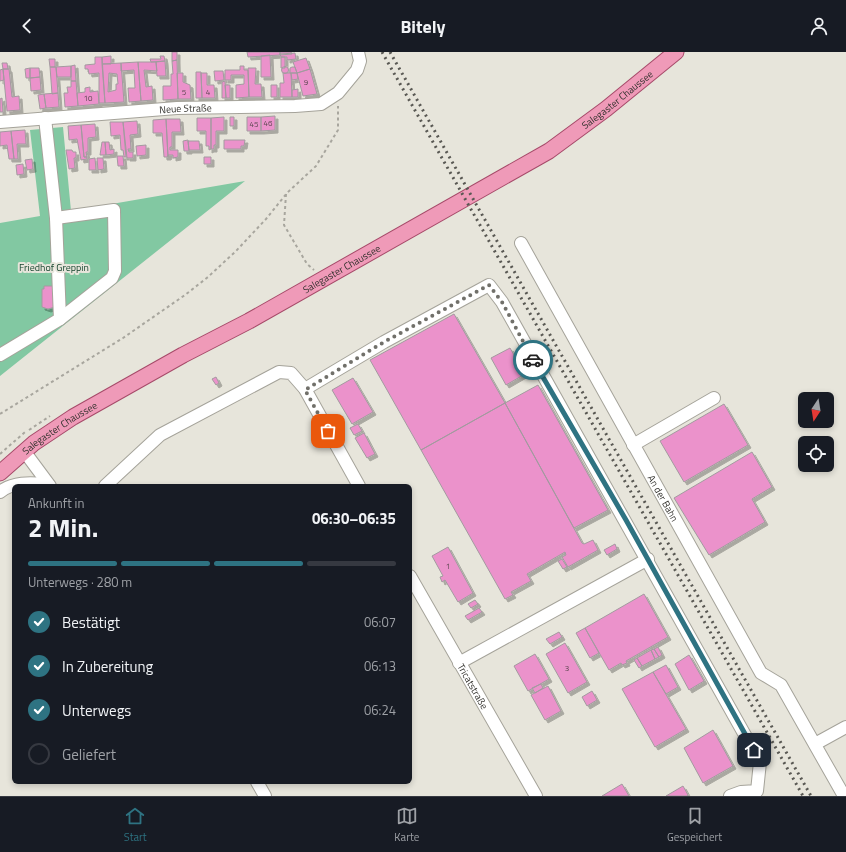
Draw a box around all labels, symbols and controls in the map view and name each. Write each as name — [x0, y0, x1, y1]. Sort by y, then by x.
text: Bitely — [400, 13, 446, 40]
icon: back — [16, 15, 38, 37]
icon: person — [808, 15, 830, 37]
street label: Salegaster Chaussee — [578, 67, 656, 133]
house number: 9 — [304, 76, 309, 88]
house number: 5 — [182, 86, 187, 98]
house number: 4 — [206, 86, 211, 98]
house number: 10 — [84, 92, 93, 104]
street label: Neue Straße — [159, 100, 212, 117]
house number: 46 — [264, 117, 273, 129]
house number: 45 — [250, 118, 259, 130]
street label: Salegaster Chaussee — [300, 241, 383, 297]
park label: Friedhof Greppin — [19, 260, 89, 275]
courier — [513, 340, 553, 380]
icon: car — [522, 349, 544, 371]
north arrow — [798, 392, 834, 428]
map controls — [798, 392, 834, 472]
street label: Salegaster Chaussee — [19, 398, 100, 458]
pin — [311, 414, 345, 448]
icon: bag — [317, 420, 339, 442]
button: locate — [798, 436, 834, 472]
street label: An der Bahn — [644, 472, 682, 524]
text: Ankunft in — [28, 493, 84, 513]
text: 06:30–06:35 — [312, 507, 396, 530]
text: 2 Min. — [28, 508, 98, 547]
house number: 1 — [446, 560, 450, 572]
text: Unterwegs · 280 m — [28, 572, 132, 592]
icon: check — [28, 611, 50, 633]
text: Bestätigt — [62, 611, 120, 634]
text: 06:07 — [364, 612, 396, 632]
icon: check — [28, 655, 50, 677]
text: In Zubereitung — [62, 655, 153, 678]
text: 06:13 — [364, 656, 396, 676]
street label: Tricatstraße — [454, 661, 492, 712]
house number: 3 — [565, 662, 569, 674]
icon: check — [28, 699, 50, 721]
text: Unterwegs — [62, 699, 131, 722]
text: 06:24 — [364, 700, 396, 720]
pin — [737, 733, 771, 767]
icon: home — [743, 739, 765, 761]
text: Geliefert — [62, 743, 116, 766]
tab: Start — [124, 805, 147, 845]
tab: Karte — [394, 805, 419, 845]
tab: Gespeichert — [667, 805, 722, 845]

